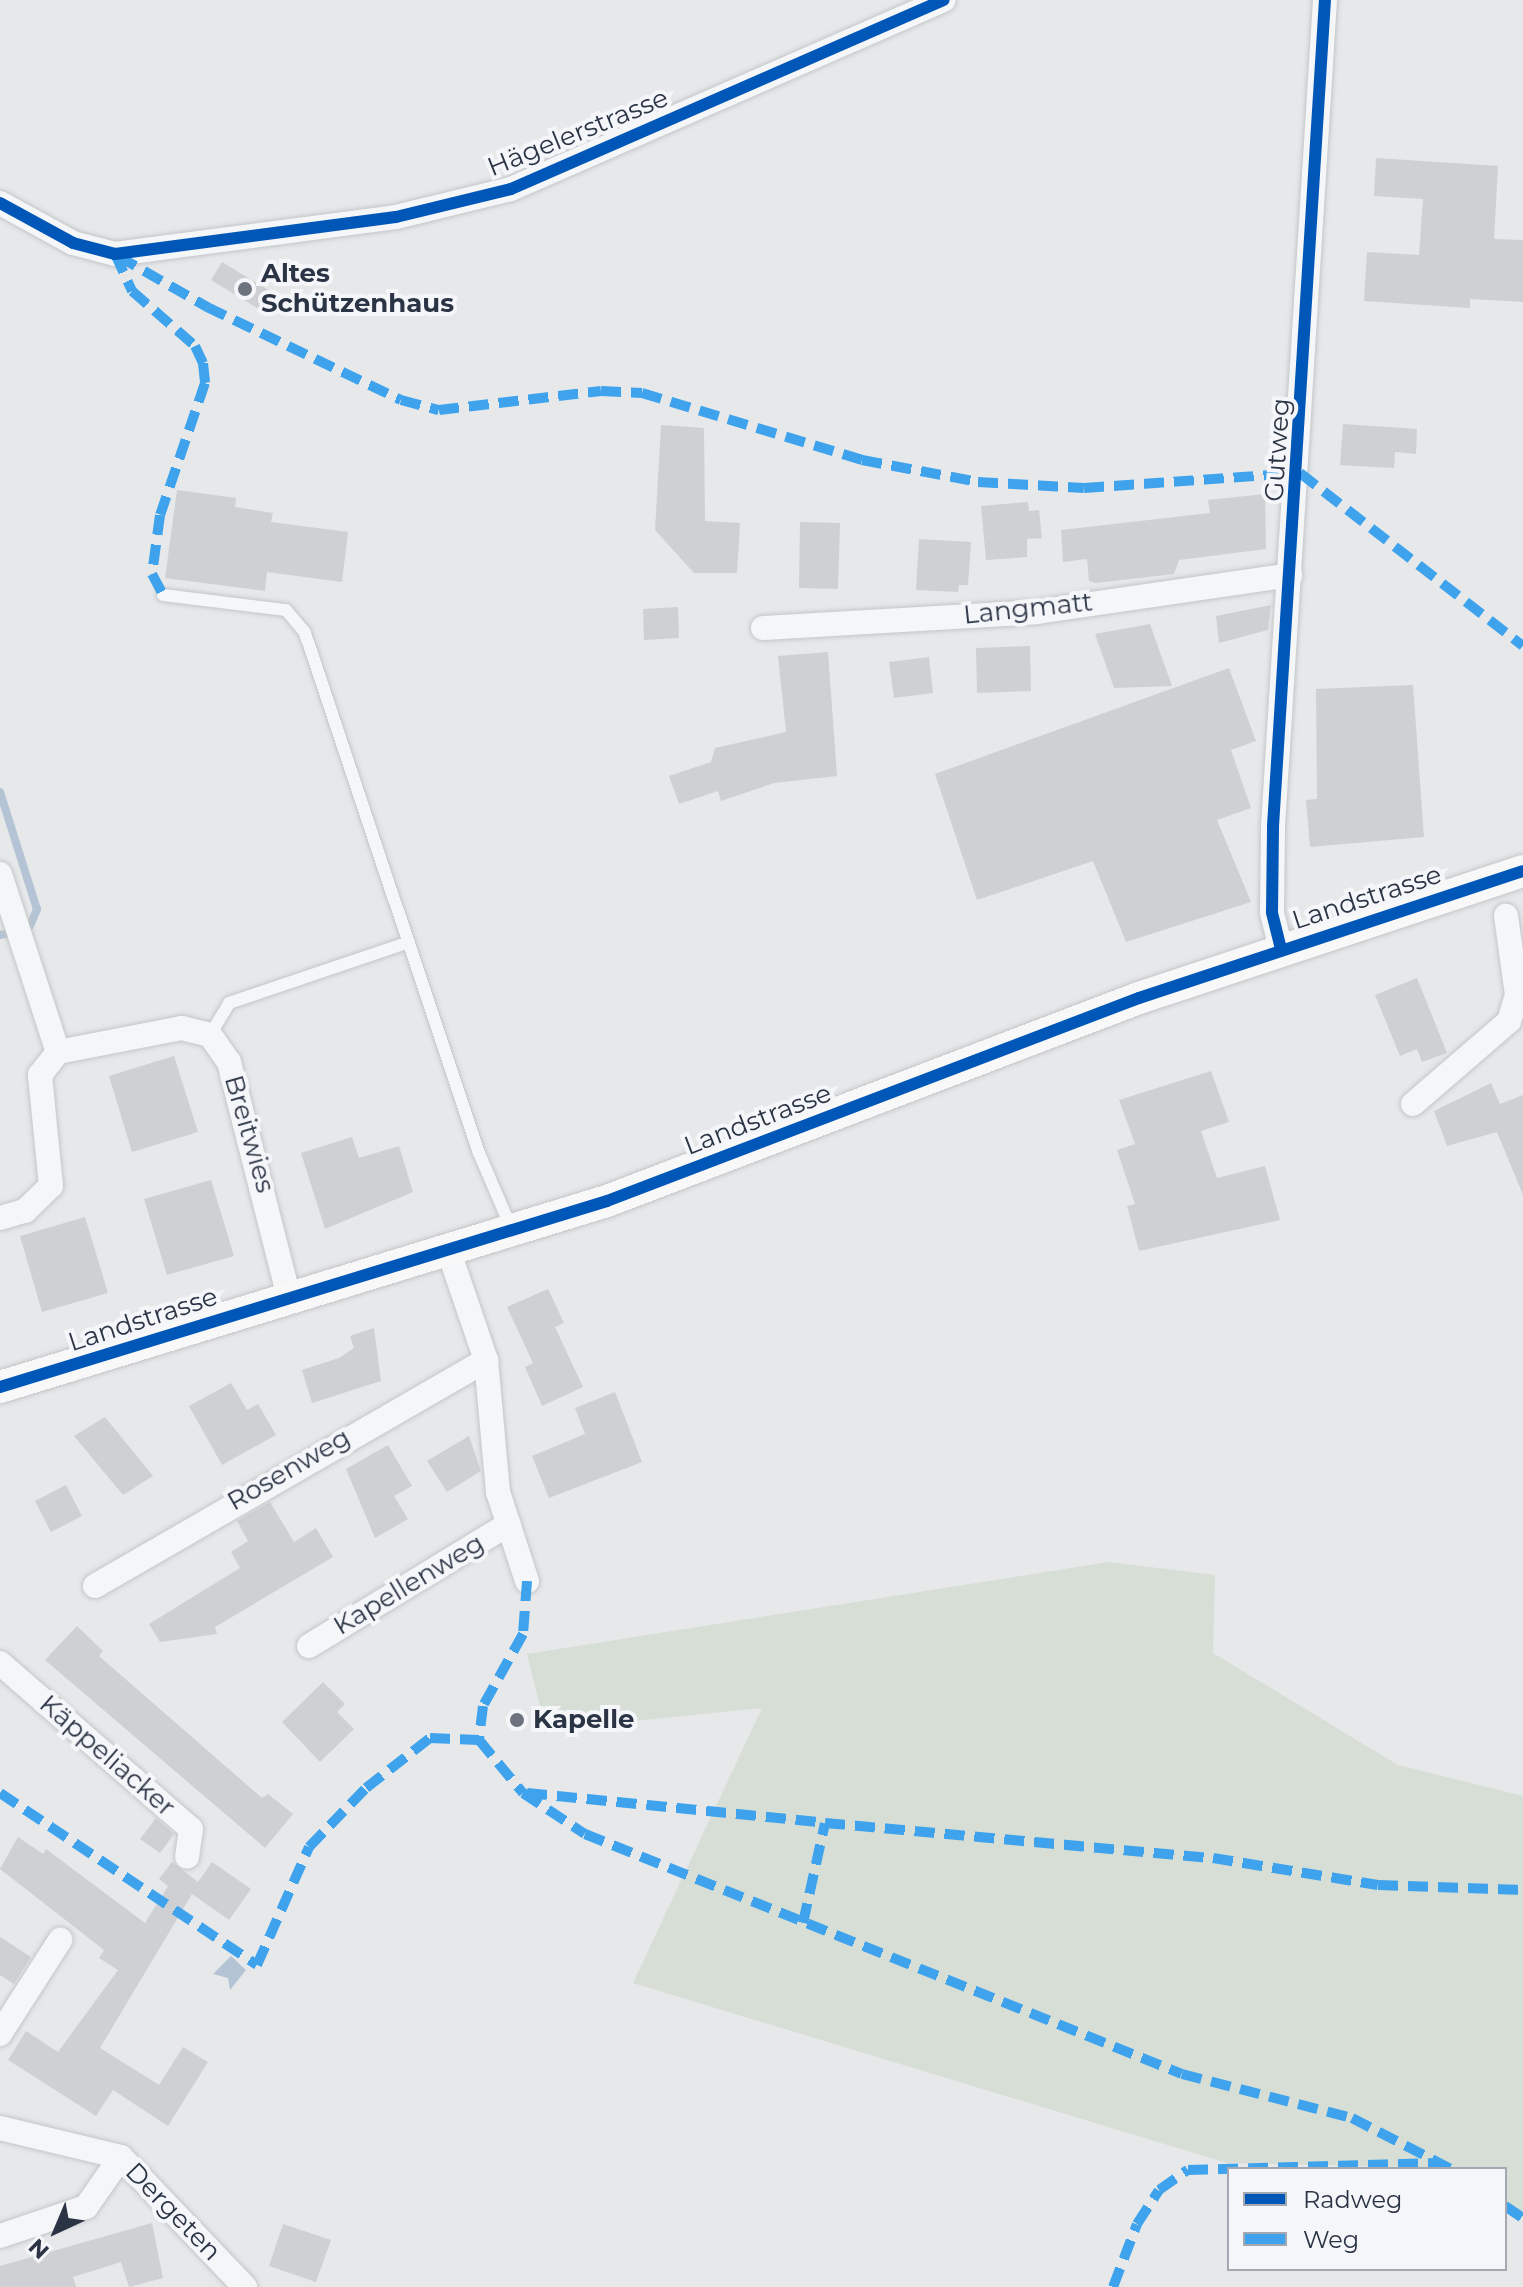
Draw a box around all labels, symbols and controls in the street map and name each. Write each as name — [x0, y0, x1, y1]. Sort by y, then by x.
street label: Hägelerstrasse — [483, 83, 673, 183]
place label: Altes Schützenhaus — [261, 258, 454, 320]
marker: Altes Schützenhaus — [236, 280, 254, 298]
street label: Gutweg — [1259, 397, 1297, 503]
street label: Langmatt — [962, 587, 1094, 631]
street label: Landstrasse — [1289, 859, 1445, 937]
street label: Breitwies — [217, 1072, 281, 1196]
street label: Landstrasse — [680, 1078, 836, 1162]
street label: Landstrasse — [65, 1281, 221, 1359]
street label: Rosenweg — [222, 1422, 356, 1518]
street label: Kapellenweg — [328, 1528, 490, 1642]
street label: Käppeliacker — [33, 1689, 181, 1823]
place label: Kapelle — [533, 1704, 634, 1736]
marker: Kapelle — [508, 1711, 526, 1729]
street label: Dergeten — [119, 2157, 227, 2267]
legend — [1227, 2167, 1507, 2271]
text: Radweg — [1303, 2185, 1402, 2214]
north arrow — [16, 2191, 96, 2271]
text: Weg — [1303, 2225, 1359, 2254]
text: N — [23, 2233, 55, 2265]

